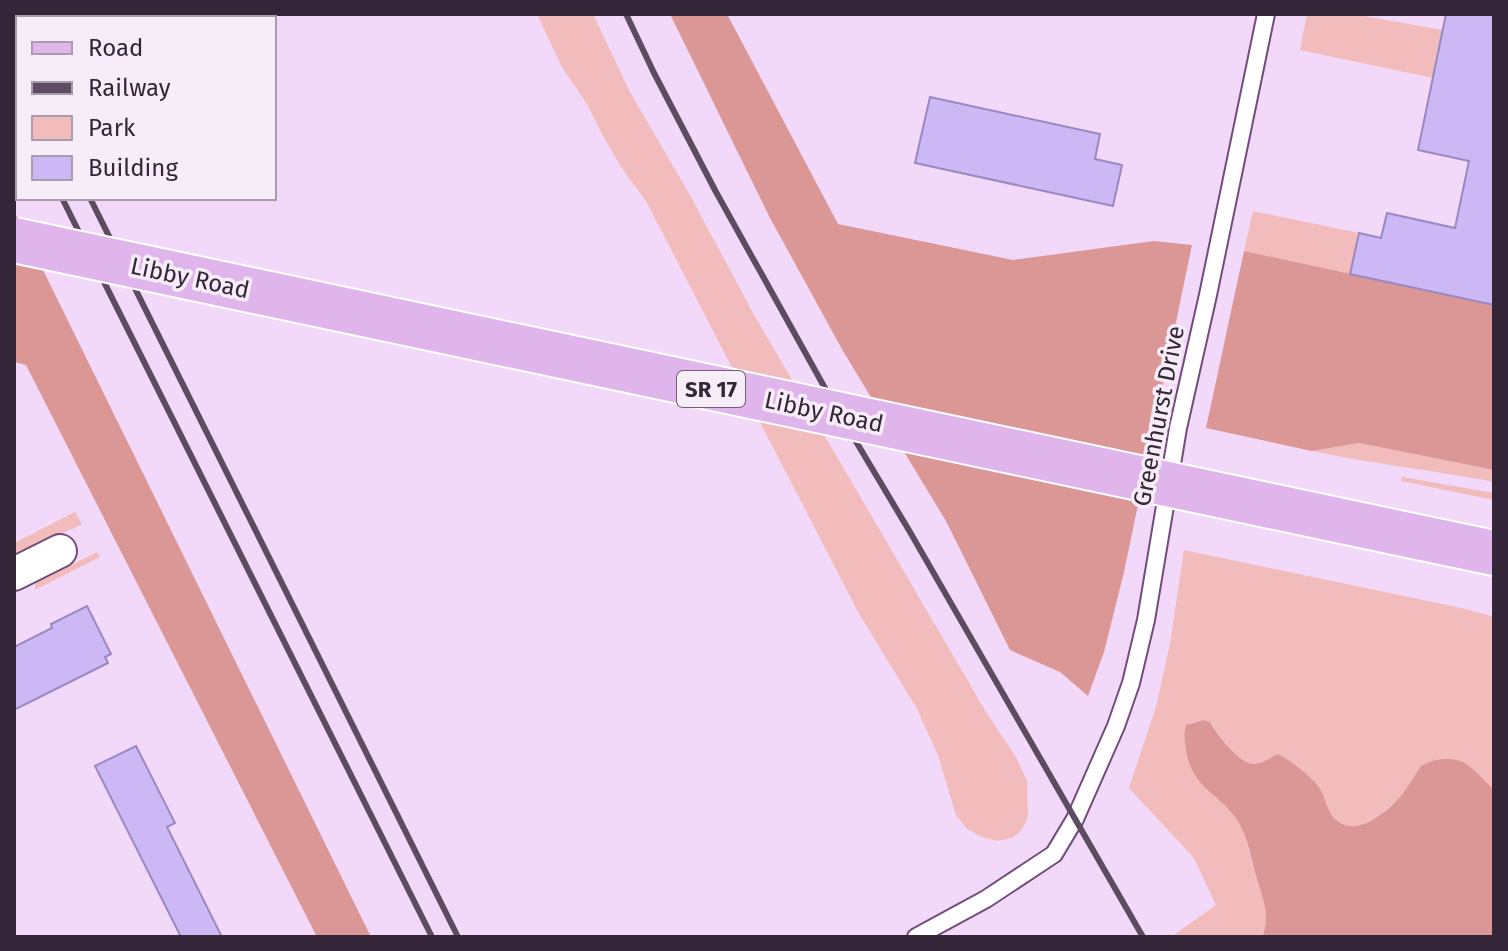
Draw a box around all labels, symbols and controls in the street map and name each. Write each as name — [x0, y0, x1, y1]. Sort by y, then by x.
legend — [16, 16, 276, 200]
text: Road — [88, 34, 143, 62]
text: Railway — [88, 74, 171, 102]
text: Park — [88, 114, 136, 142]
text: Building — [88, 154, 178, 182]
street label: Libby Road — [128, 252, 252, 304]
street label: Greenhurst Drive — [1128, 323, 1190, 509]
road number: SR 17 — [677, 371, 745, 407]
street label: Libby Road — [762, 386, 886, 438]

